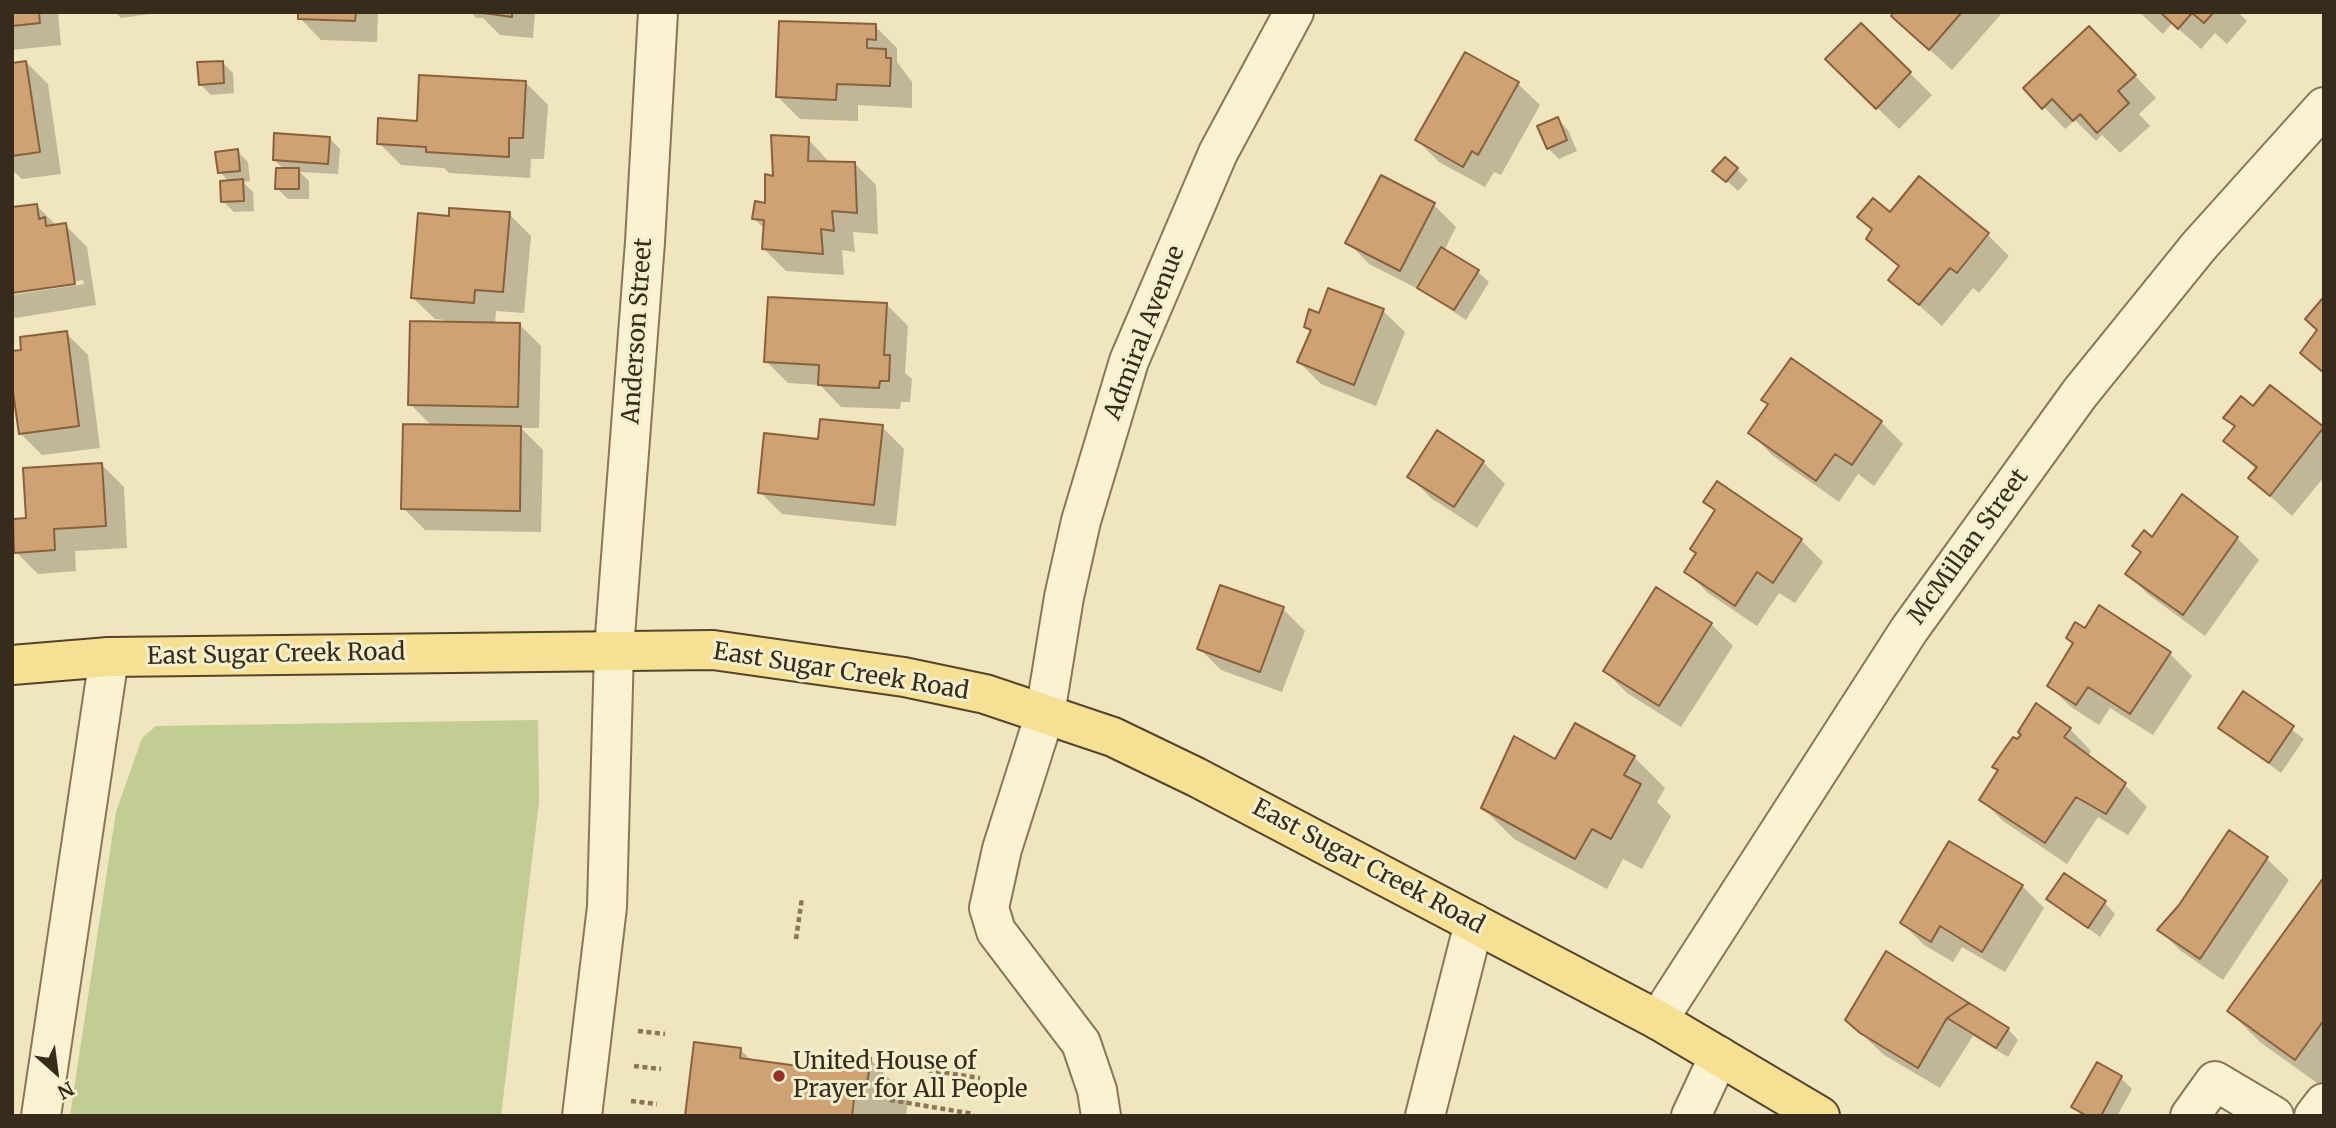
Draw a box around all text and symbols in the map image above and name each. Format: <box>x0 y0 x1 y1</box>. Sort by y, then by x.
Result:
street label: Anderson Street <box>617 237 659 425</box>
street label: Admiral Avenue <box>1099 242 1191 424</box>
street label: McMillan Street <box>1903 464 2035 630</box>
street label: East Sugar Creek Road <box>147 638 405 672</box>
street label: East Sugar Creek Road <box>711 638 971 706</box>
street label: East Sugar Creek Road <box>1247 794 1489 940</box>
north arrow <box>21 1037 91 1107</box>
place label: United House of Prayer for All People <box>793 1048 1028 1104</box>
marker: United House of Prayer for All People <box>771 1068 787 1084</box>
text: N <box>54 1076 78 1105</box>

